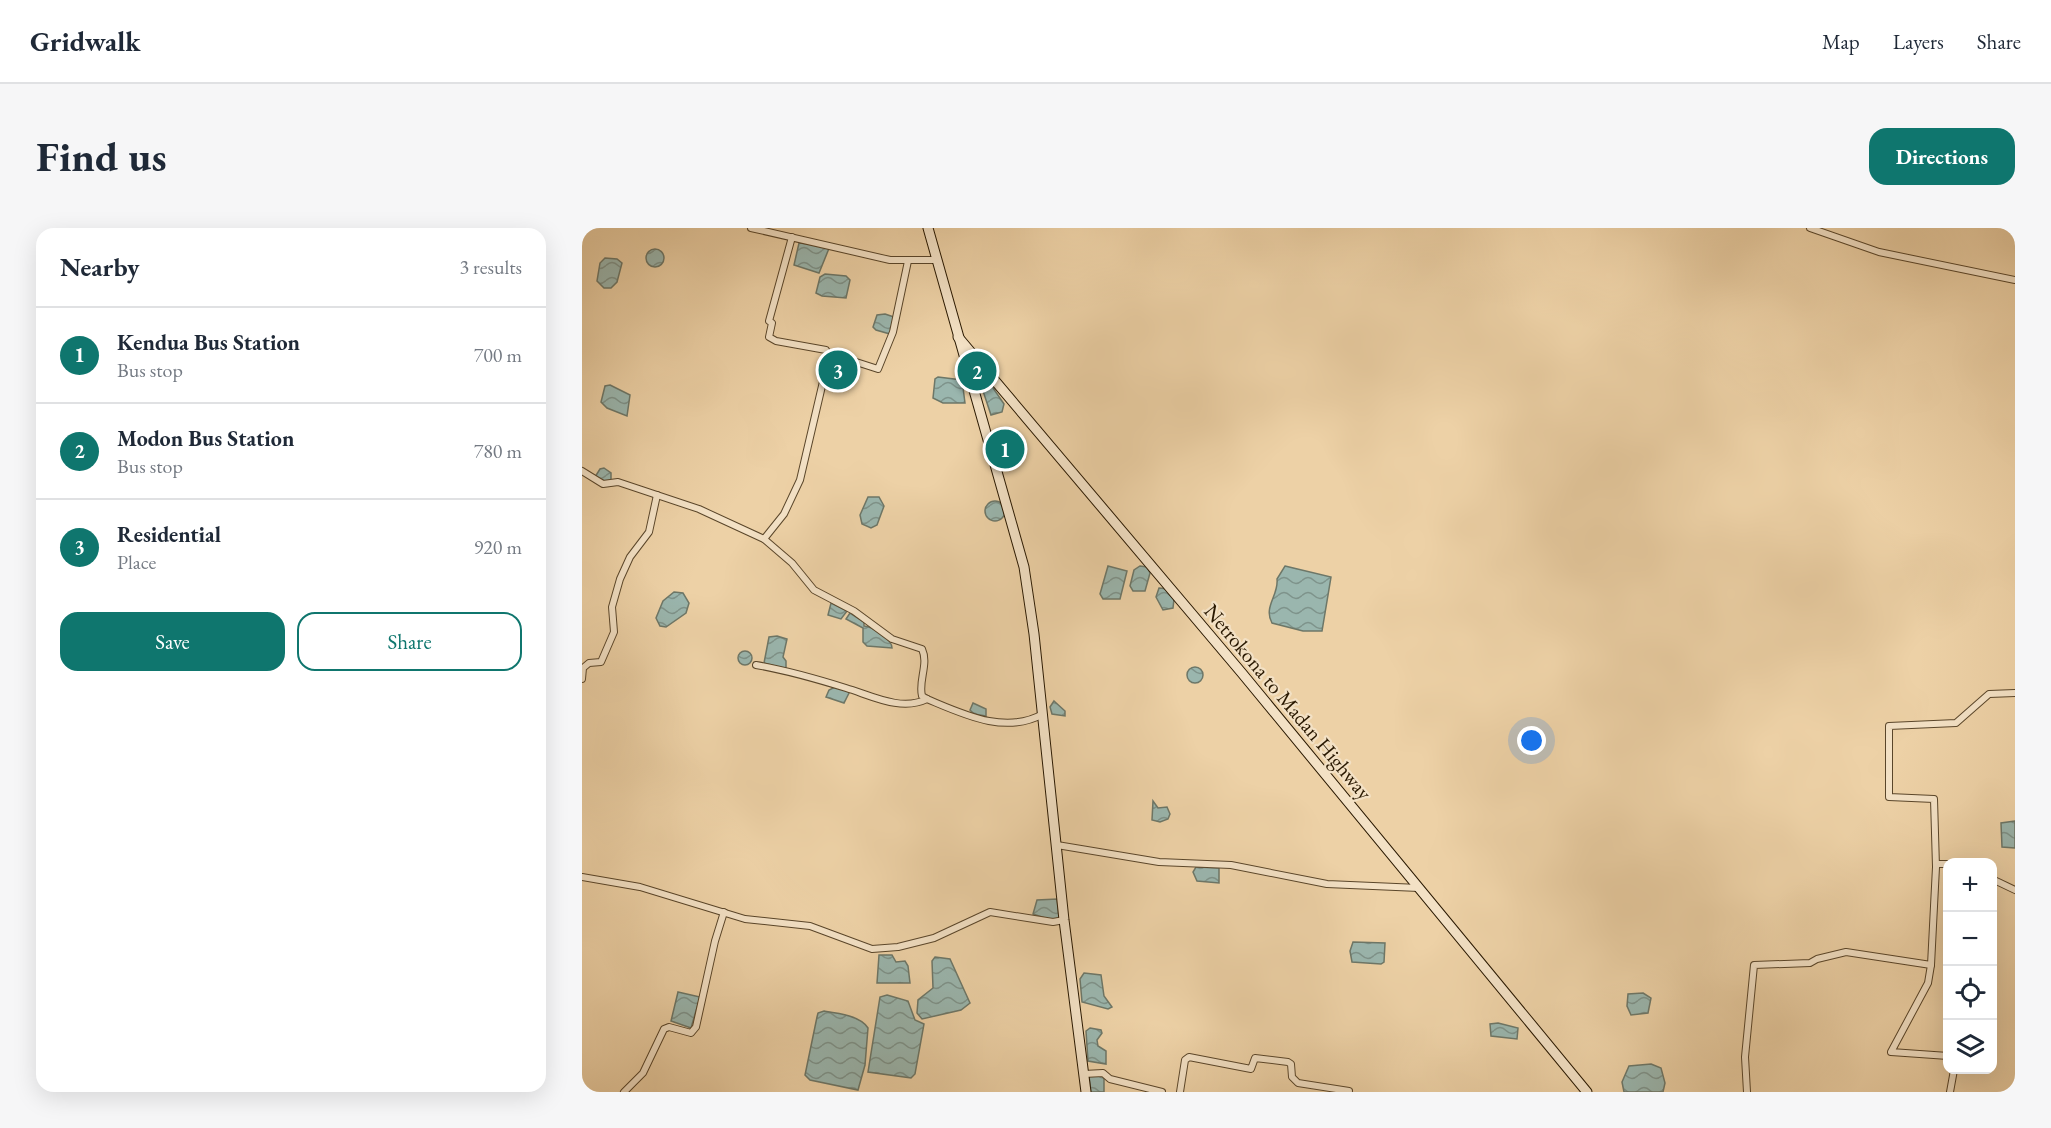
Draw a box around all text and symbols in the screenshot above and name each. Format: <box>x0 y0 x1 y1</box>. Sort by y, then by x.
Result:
text: Gridwalk <box>30 23 141 59</box>
text: Map <box>1822 28 1860 55</box>
text: Layers <box>1893 28 1944 55</box>
text: Share <box>1977 28 2021 55</box>
button: Directions <box>1869 128 2015 185</box>
text: Find us <box>36 129 167 184</box>
text: Nearby <box>60 250 140 284</box>
text: 3 results <box>459 254 522 280</box>
text: Kendua Bus Station <box>117 328 300 357</box>
text: 1 <box>74 342 85 368</box>
text: 700 m <box>474 342 522 368</box>
pin: 3 <box>818 348 858 392</box>
pin: 2 <box>958 348 996 394</box>
text: Bus stop <box>117 357 183 383</box>
text: Modon Bus Station <box>117 424 294 453</box>
pin: 1 <box>986 426 1024 472</box>
text: 2 <box>74 438 85 464</box>
text: 780 m <box>474 438 522 464</box>
text: Bus stop <box>117 453 183 479</box>
text: Residential <box>117 520 221 549</box>
text: 3 <box>74 534 85 560</box>
text: 920 m <box>474 534 522 560</box>
text: Place <box>117 549 156 575</box>
street label: Netrokona to Madan Highway <box>1198 598 1379 806</box>
button: Save <box>60 612 285 671</box>
button: Share <box>297 612 522 671</box>
your location <box>1517 726 1546 755</box>
map controls <box>1943 858 1997 1074</box>
button: + <box>1943 858 1997 912</box>
button: − <box>1943 912 1997 966</box>
button: locate <box>1943 966 1997 1020</box>
button: layers <box>1943 1020 1997 1074</box>

